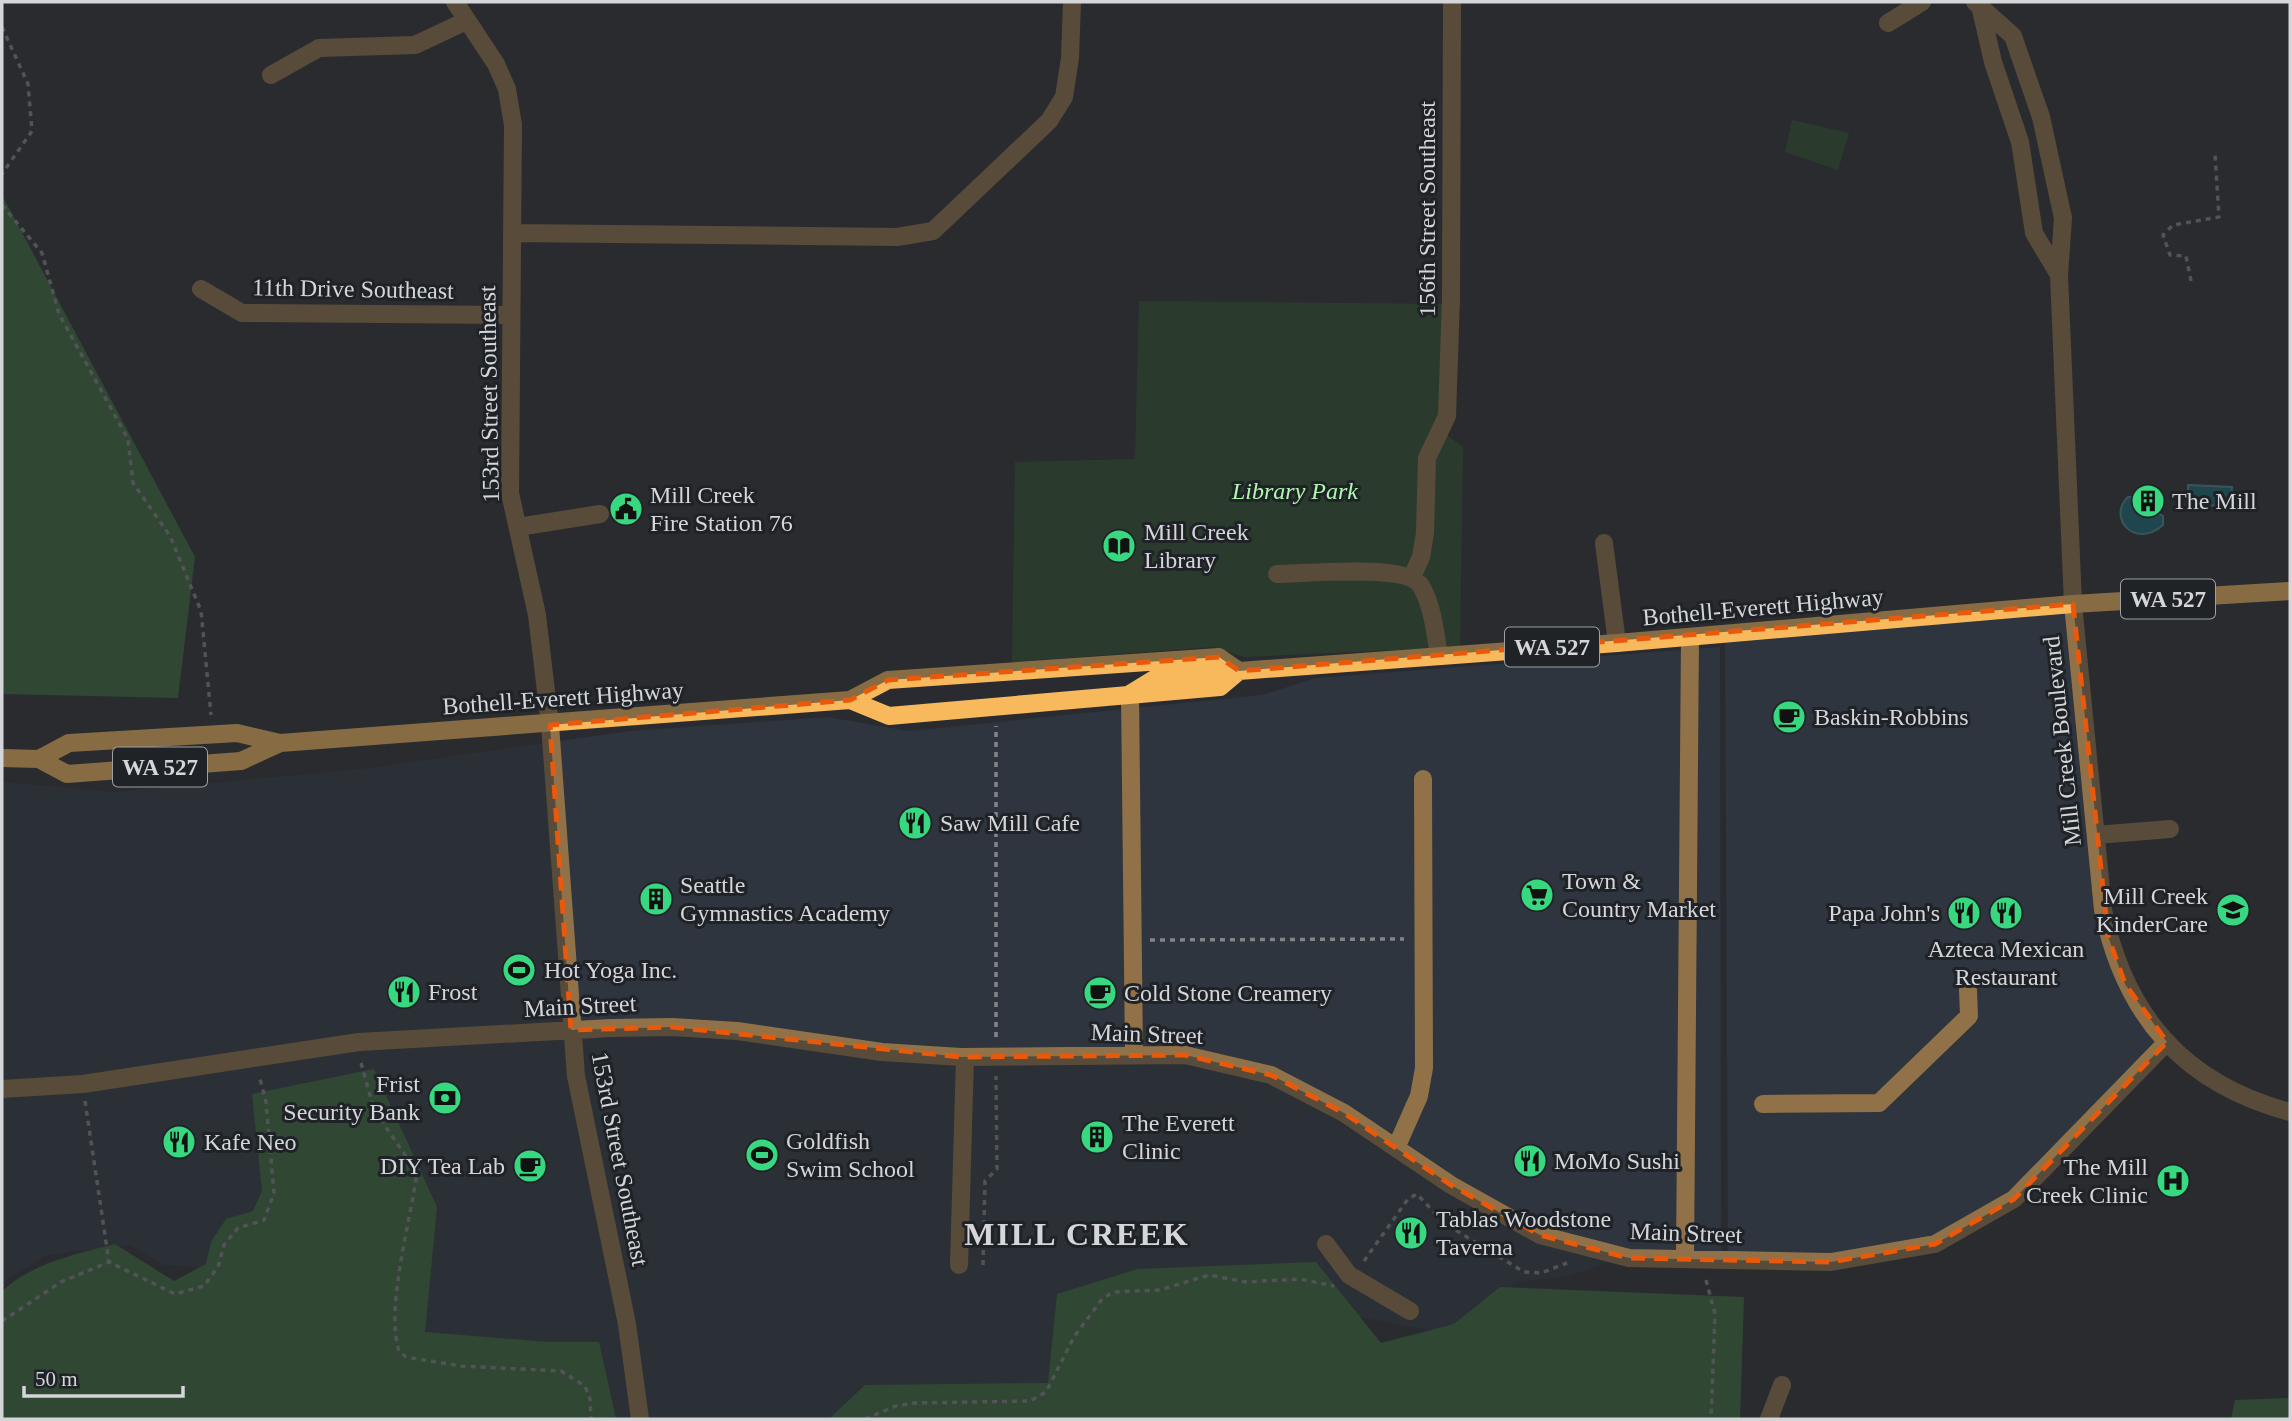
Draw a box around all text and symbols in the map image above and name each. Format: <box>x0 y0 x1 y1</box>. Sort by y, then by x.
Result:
street label: 156th Street Southeast <box>1414 101 1440 317</box>
street label: 11th Drive Southeast <box>252 274 454 304</box>
street label: 153rd Street Southeast <box>474 285 504 503</box>
park label: Library Park <box>1231 478 1358 504</box>
place label: Mill Creek Fire Station 76 <box>650 482 793 536</box>
building icon: The Mill <box>2129 482 2167 520</box>
place label: The Mill <box>2172 488 2257 514</box>
public building icon: Mill Creek Fire Station 76 <box>607 490 645 528</box>
place label: Mill Creek Library <box>1144 519 1249 573</box>
library icon: Mill Creek Library <box>1100 527 1138 565</box>
road number: WA 527 <box>2121 580 2215 618</box>
street label: Bothell-Everett Highway <box>1641 584 1885 630</box>
road number: WA 527 <box>1505 628 1599 666</box>
street label: Mill Creek Boulevard <box>2038 635 2086 847</box>
street label: Bothell-Everett Highway <box>441 677 685 719</box>
cafe icon: Baskin-Robbins <box>1770 698 1808 736</box>
place label: Baskin-Robbins <box>1814 704 1969 730</box>
road number: WA 527 <box>113 748 207 786</box>
restaurant icon: Saw Mill Cafe <box>896 804 934 842</box>
place label: Saw Mill Cafe <box>940 810 1080 836</box>
place label: Town & Country Market <box>1562 868 1716 922</box>
place label: Seattle Gymnastics Academy <box>680 872 890 926</box>
supermarket icon: Town & Country Market <box>1518 876 1556 914</box>
building icon: Seattle Gymnastics Academy <box>637 880 675 918</box>
place label: Mill Creek KinderCare <box>2096 883 2208 937</box>
school or university icon: Mill Creek KinderCare <box>2214 891 2252 929</box>
restaurant icon: Papa John's <box>1945 894 1983 932</box>
restaurant icon: Azteca Mexican Restaurant <box>1987 894 2025 932</box>
place label: Papa John's <box>1828 900 1940 926</box>
place label: Azteca Mexican Restaurant <box>1928 936 2084 990</box>
sports icon: Hot Yoga Inc. <box>500 951 538 989</box>
place label: Hot Yoga Inc. <box>544 957 677 983</box>
restaurant icon: Frost <box>385 973 423 1011</box>
cafe icon: Cold Stone Creamery <box>1081 974 1119 1012</box>
place label: Frost <box>428 979 478 1005</box>
place label: Cold Stone Creamery <box>1124 980 1332 1006</box>
street label: Main Street <box>523 990 637 1022</box>
street label: Main Street <box>1090 1019 1204 1049</box>
street label: 153rd Street Southeast <box>587 1050 654 1268</box>
place label: Frist Security Bank <box>283 1071 420 1125</box>
bank icon: Frist Security Bank <box>426 1079 464 1117</box>
place label: The Everett Clinic <box>1122 1110 1235 1164</box>
building icon: The Everett Clinic <box>1078 1118 1116 1156</box>
restaurant icon: Kafe Neo <box>160 1123 198 1161</box>
place label: Goldfish Swim School <box>786 1128 915 1182</box>
place label: Kafe Neo <box>204 1129 297 1155</box>
sports icon: Goldfish Swim School <box>743 1136 781 1174</box>
restaurant icon: MoMo Sushi <box>1511 1142 1549 1180</box>
cafe icon: DIY Tea Lab <box>511 1147 549 1185</box>
place label: MoMo Sushi <box>1554 1148 1680 1174</box>
place label: DIY Tea Lab <box>380 1153 505 1179</box>
place label: The Mill Creek Clinic <box>2026 1154 2148 1208</box>
hospital icon: The Mill Creek Clinic <box>2154 1162 2192 1200</box>
place label: Tablas Woodstone Taverna <box>1436 1206 1611 1260</box>
restaurant icon: Tablas Woodstone Taverna <box>1392 1214 1430 1252</box>
district label: MILL CREEK <box>964 1216 1190 1252</box>
street label: Main Street <box>1629 1218 1743 1248</box>
scale bar <box>24 1354 184 1398</box>
text: 50 m <box>35 1367 78 1391</box>

